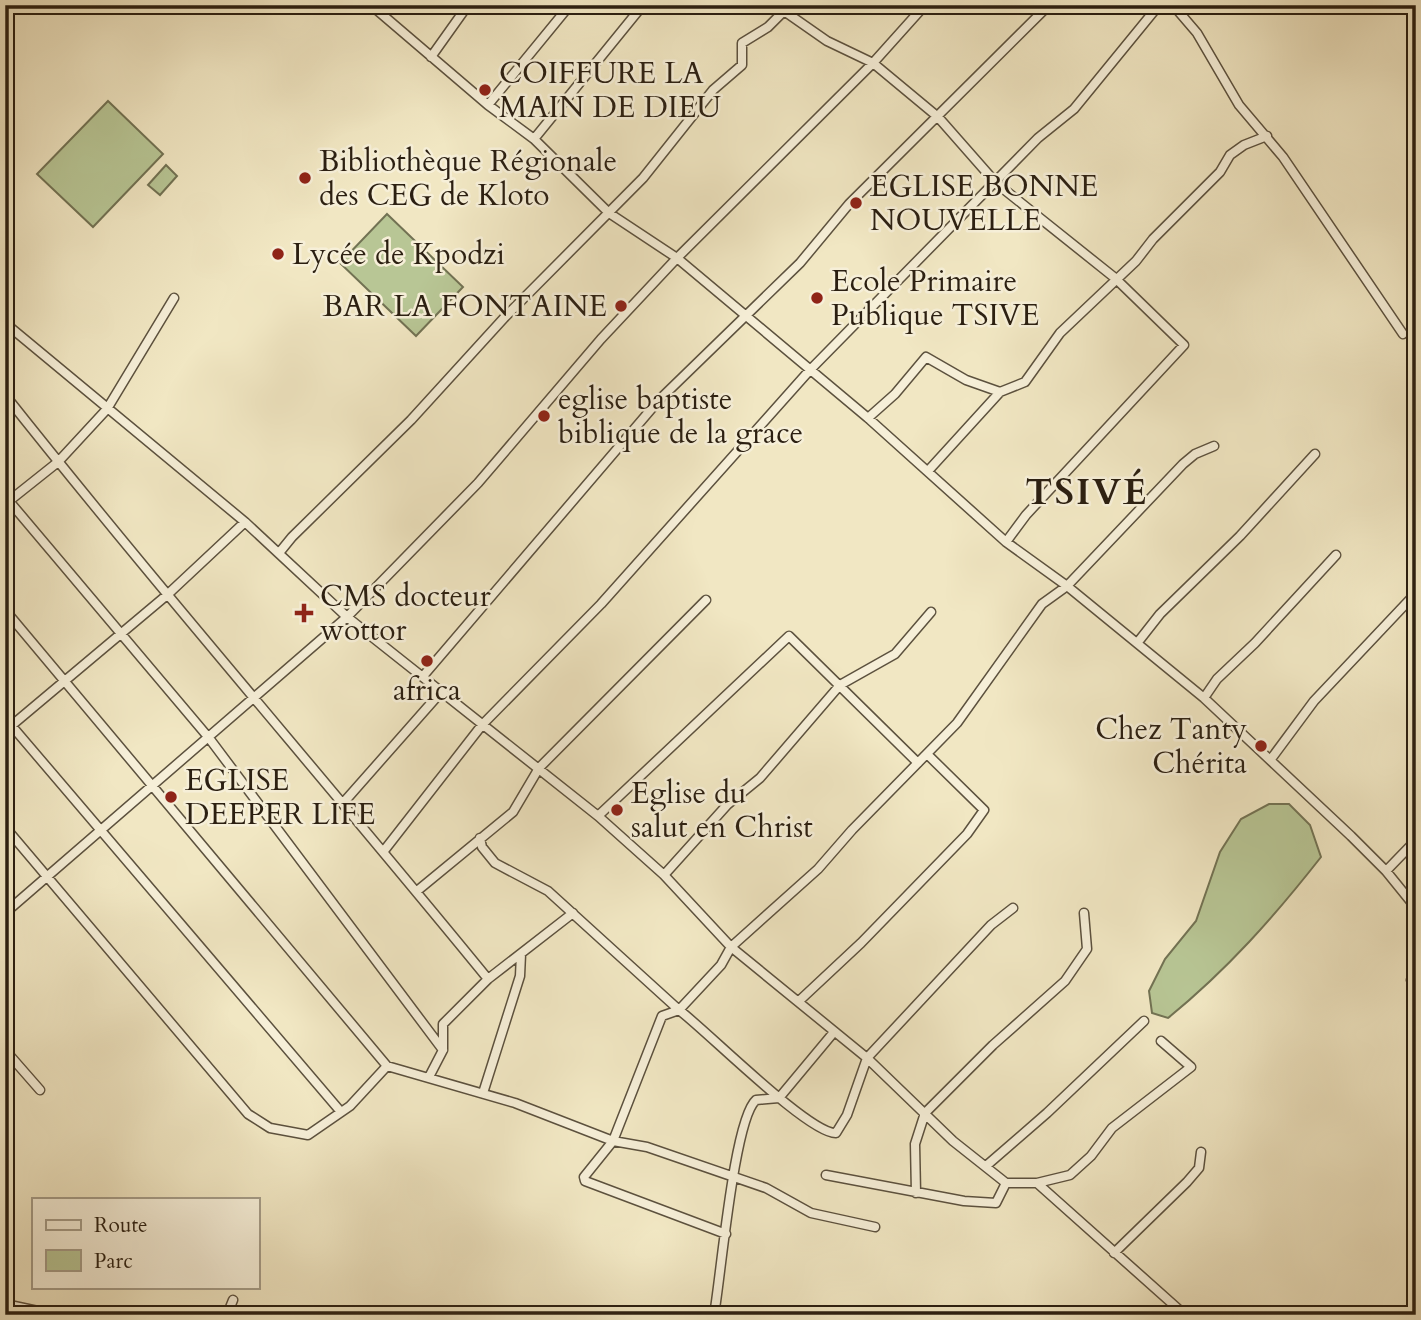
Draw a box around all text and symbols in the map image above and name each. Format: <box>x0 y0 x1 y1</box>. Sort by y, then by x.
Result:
place label: COIFFURE LA MAIN DE DIEU <box>499 53 722 128</box>
marker: COIFFURE LA MAIN DE DIEU <box>477 82 493 98</box>
place label: Bibliothèque Régionale des CEG de Kloto <box>319 141 617 216</box>
place label: EGLISE BONNE NOUVELLE <box>870 166 1098 241</box>
marker: Bibliothèque Régionale des CEG de Kloto <box>297 170 313 186</box>
marker: EGLISE BONNE NOUVELLE <box>848 195 864 211</box>
place label: Lycée de Kpodzi <box>292 234 505 275</box>
marker: Lycée de Kpodzi <box>270 246 286 262</box>
place label: Ecole Primaire Publique TSIVE <box>831 261 1039 336</box>
place label: BAR LA FONTAINE <box>323 286 607 327</box>
marker: Ecole Primaire Publique TSIVE <box>809 290 825 306</box>
marker: BAR LA FONTAINE <box>613 298 629 314</box>
place label: eglise baptiste biblique de la grace <box>558 379 803 454</box>
marker: eglise baptiste biblique de la grace <box>536 408 552 424</box>
district label: TSIVÉ <box>1025 467 1149 517</box>
place label: CMS docteur wottor <box>320 576 491 651</box>
marker: CMS docteur wottor <box>294 603 314 623</box>
marker: africa <box>419 653 435 669</box>
place label: africa <box>393 670 461 711</box>
place label: Chez Tanty Chérita <box>1095 709 1247 784</box>
marker: Chez Tanty Chérita <box>1253 738 1269 754</box>
place label: EGLISE DEEPER LIFE <box>185 760 376 835</box>
place label: Eglise du salut en Christ <box>631 773 813 848</box>
marker: EGLISE DEEPER LIFE <box>163 789 179 805</box>
marker: Eglise du salut en Christ <box>609 802 625 818</box>
legend <box>32 1198 259 1288</box>
text: Route <box>94 1211 148 1240</box>
text: Parc <box>94 1247 133 1276</box>

